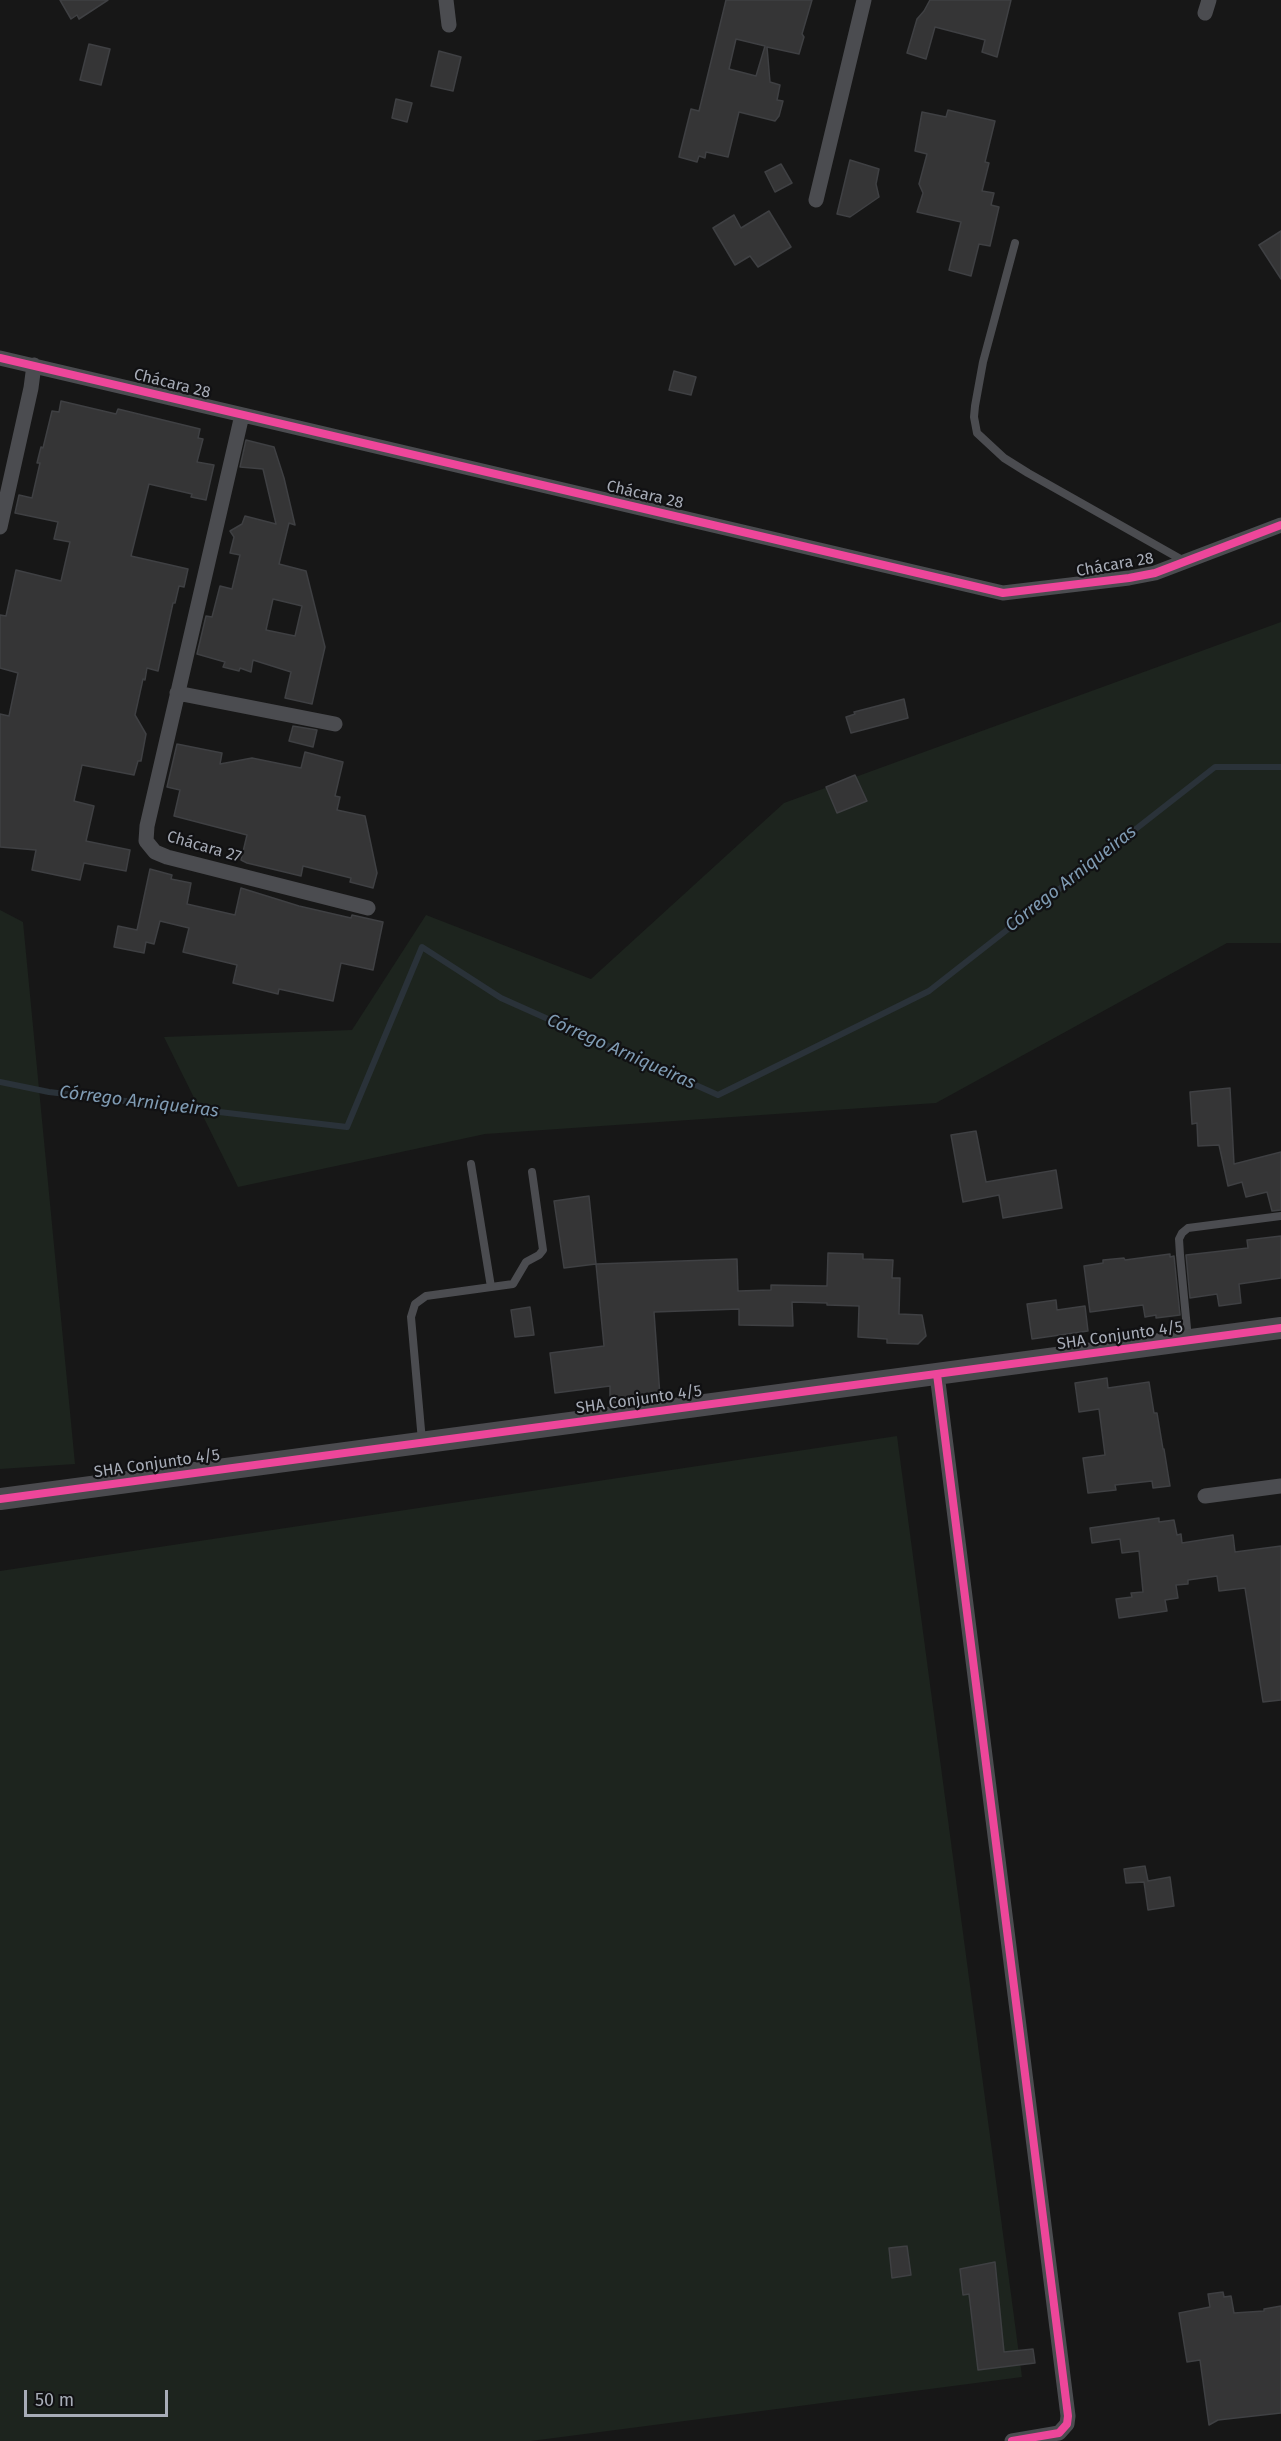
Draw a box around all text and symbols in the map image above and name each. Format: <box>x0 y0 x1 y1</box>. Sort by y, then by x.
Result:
street label: Chácara 28 <box>132 365 212 403</box>
street label: Chácara 28 <box>605 477 685 513</box>
street label: Chácara 28 <box>1075 549 1155 581</box>
water label: Córrego Arniqueiras <box>1001 821 1141 937</box>
street label: Chácara 27 <box>165 827 243 867</box>
water label: Córrego Arniqueiras <box>543 1010 699 1094</box>
water label: Córrego Arniqueiras <box>58 1082 220 1122</box>
street label: SHA Conjunto 4/5 <box>1056 1318 1184 1354</box>
street label: SHA Conjunto 4/5 <box>575 1382 703 1418</box>
street label: SHA Conjunto 4/5 <box>93 1446 221 1482</box>
scale bar <box>27 2378 171 2416</box>
text: 50 m <box>35 2389 74 2411</box>

